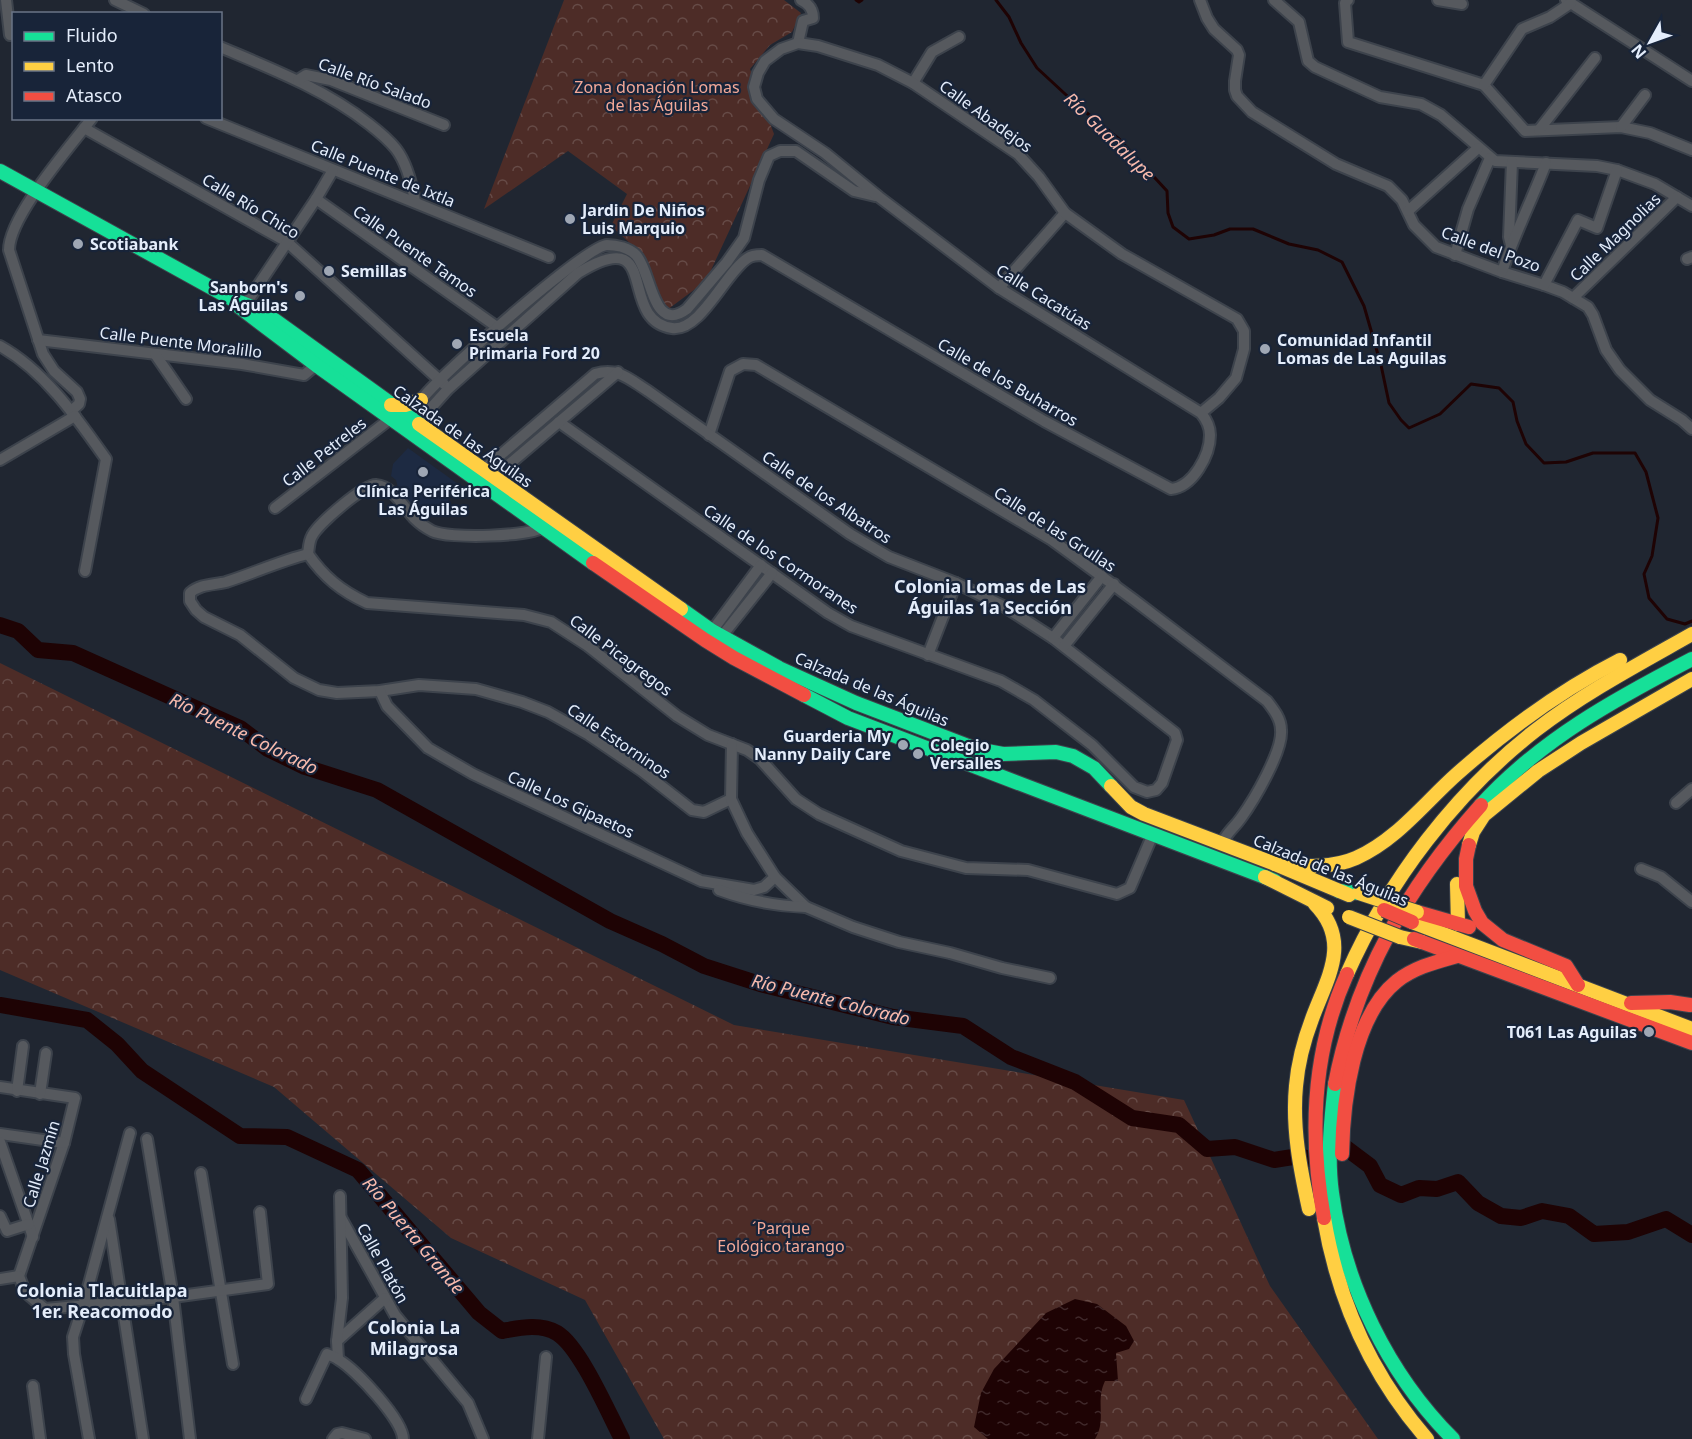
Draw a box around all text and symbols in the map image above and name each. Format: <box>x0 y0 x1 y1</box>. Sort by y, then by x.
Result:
legend <box>12 12 222 120</box>
north arrow <box>1620 12 1680 72</box>
text: Fluido <box>66 23 118 47</box>
text: N <box>1626 40 1651 64</box>
street label: Calle Río Salado <box>315 52 435 114</box>
text: Lento <box>66 53 114 77</box>
street label: Calle Abadejos <box>935 75 1037 157</box>
park label: Zona donación Lomas de las Águilas <box>574 76 740 116</box>
text: Atasco <box>66 83 122 107</box>
water label: Río Guadalupe <box>1059 86 1161 186</box>
street label: Calle Puente de Ixtla <box>308 134 458 212</box>
street label: Calle Río Chico <box>198 168 304 244</box>
street label: Calle Magnolias <box>1565 188 1665 286</box>
place label: Jardin De Niños Luis Marquio <box>580 199 705 239</box>
street label: Calle Puente Tamos <box>349 200 481 302</box>
marker: Jardin De Niños Luis Marquio <box>563 212 577 226</box>
street label: Calle del Pozo <box>1438 221 1544 277</box>
place label: Scotiabank <box>90 233 178 255</box>
marker: Scotiabank <box>71 237 85 251</box>
street label: Calle Cacatúas <box>992 259 1096 335</box>
place label: Semillas <box>341 260 407 282</box>
marker: Semillas <box>322 264 336 278</box>
place label: Sanborn's Las Águilas <box>199 276 288 316</box>
marker: Sanborn's Las Águilas <box>293 289 307 303</box>
street label: Calle Puente Moralillo <box>98 321 264 363</box>
place label: Escuela Primaria Ford 20 <box>469 324 600 364</box>
place label: Comunidad Infantil Lomas de Las Aguilas <box>1277 329 1447 369</box>
street label: Calle de los Buharros <box>934 333 1082 431</box>
marker: Escuela Primaria Ford 20 <box>450 337 464 351</box>
marker: Comunidad Infantil Lomas de Las Aguilas <box>1258 342 1272 356</box>
street label: Calzada de las Águilas <box>389 380 537 492</box>
street label: Calle Petreles <box>277 412 371 492</box>
street label: Calle de los Albatros <box>758 445 896 549</box>
marker: Clínica Periférica Las Águilas <box>416 465 430 479</box>
place label: Clínica Periférica Las Águilas <box>356 480 490 520</box>
street label: Calle de las Grullas <box>990 481 1120 577</box>
street label: Calle de los Cormoranes <box>699 499 863 619</box>
district label: Colonia Lomas de Las Águilas 1a Sección <box>894 574 1086 619</box>
street label: Calle Picagregos <box>565 609 677 701</box>
street label: Calzada de las Águilas <box>792 647 952 731</box>
water label: Río Puente Colorado <box>166 687 322 779</box>
street label: Calle Estorninos <box>563 698 675 784</box>
place label: Guarderia My Nanny Daily Care <box>754 725 892 765</box>
place label: Colegio Versalles <box>930 734 1002 774</box>
marker: Guarderia My Nanny Daily Care <box>896 738 910 752</box>
marker: Colegio Versalles <box>911 747 925 761</box>
street label: Calle Los Gipaetos <box>504 765 638 843</box>
street label: Calzada de las Águilas <box>1250 829 1412 911</box>
water label: Río Puente Colorado <box>749 968 913 1030</box>
place label: T061 Las Aguilas <box>1507 1021 1637 1043</box>
marker: T061 Las Aguilas <box>1642 1025 1656 1039</box>
street label: Calle Jazmín <box>17 1118 65 1210</box>
water label: Río Puerta Grande <box>358 1171 470 1299</box>
park label: ´Parque Eológico tarango <box>717 1217 845 1257</box>
street label: Calle Platón <box>352 1219 414 1307</box>
district label: Colonia Tlacuitlapa 1er. Reacomodo <box>17 1278 187 1323</box>
district label: Colonia La Milagrosa <box>368 1315 460 1360</box>

